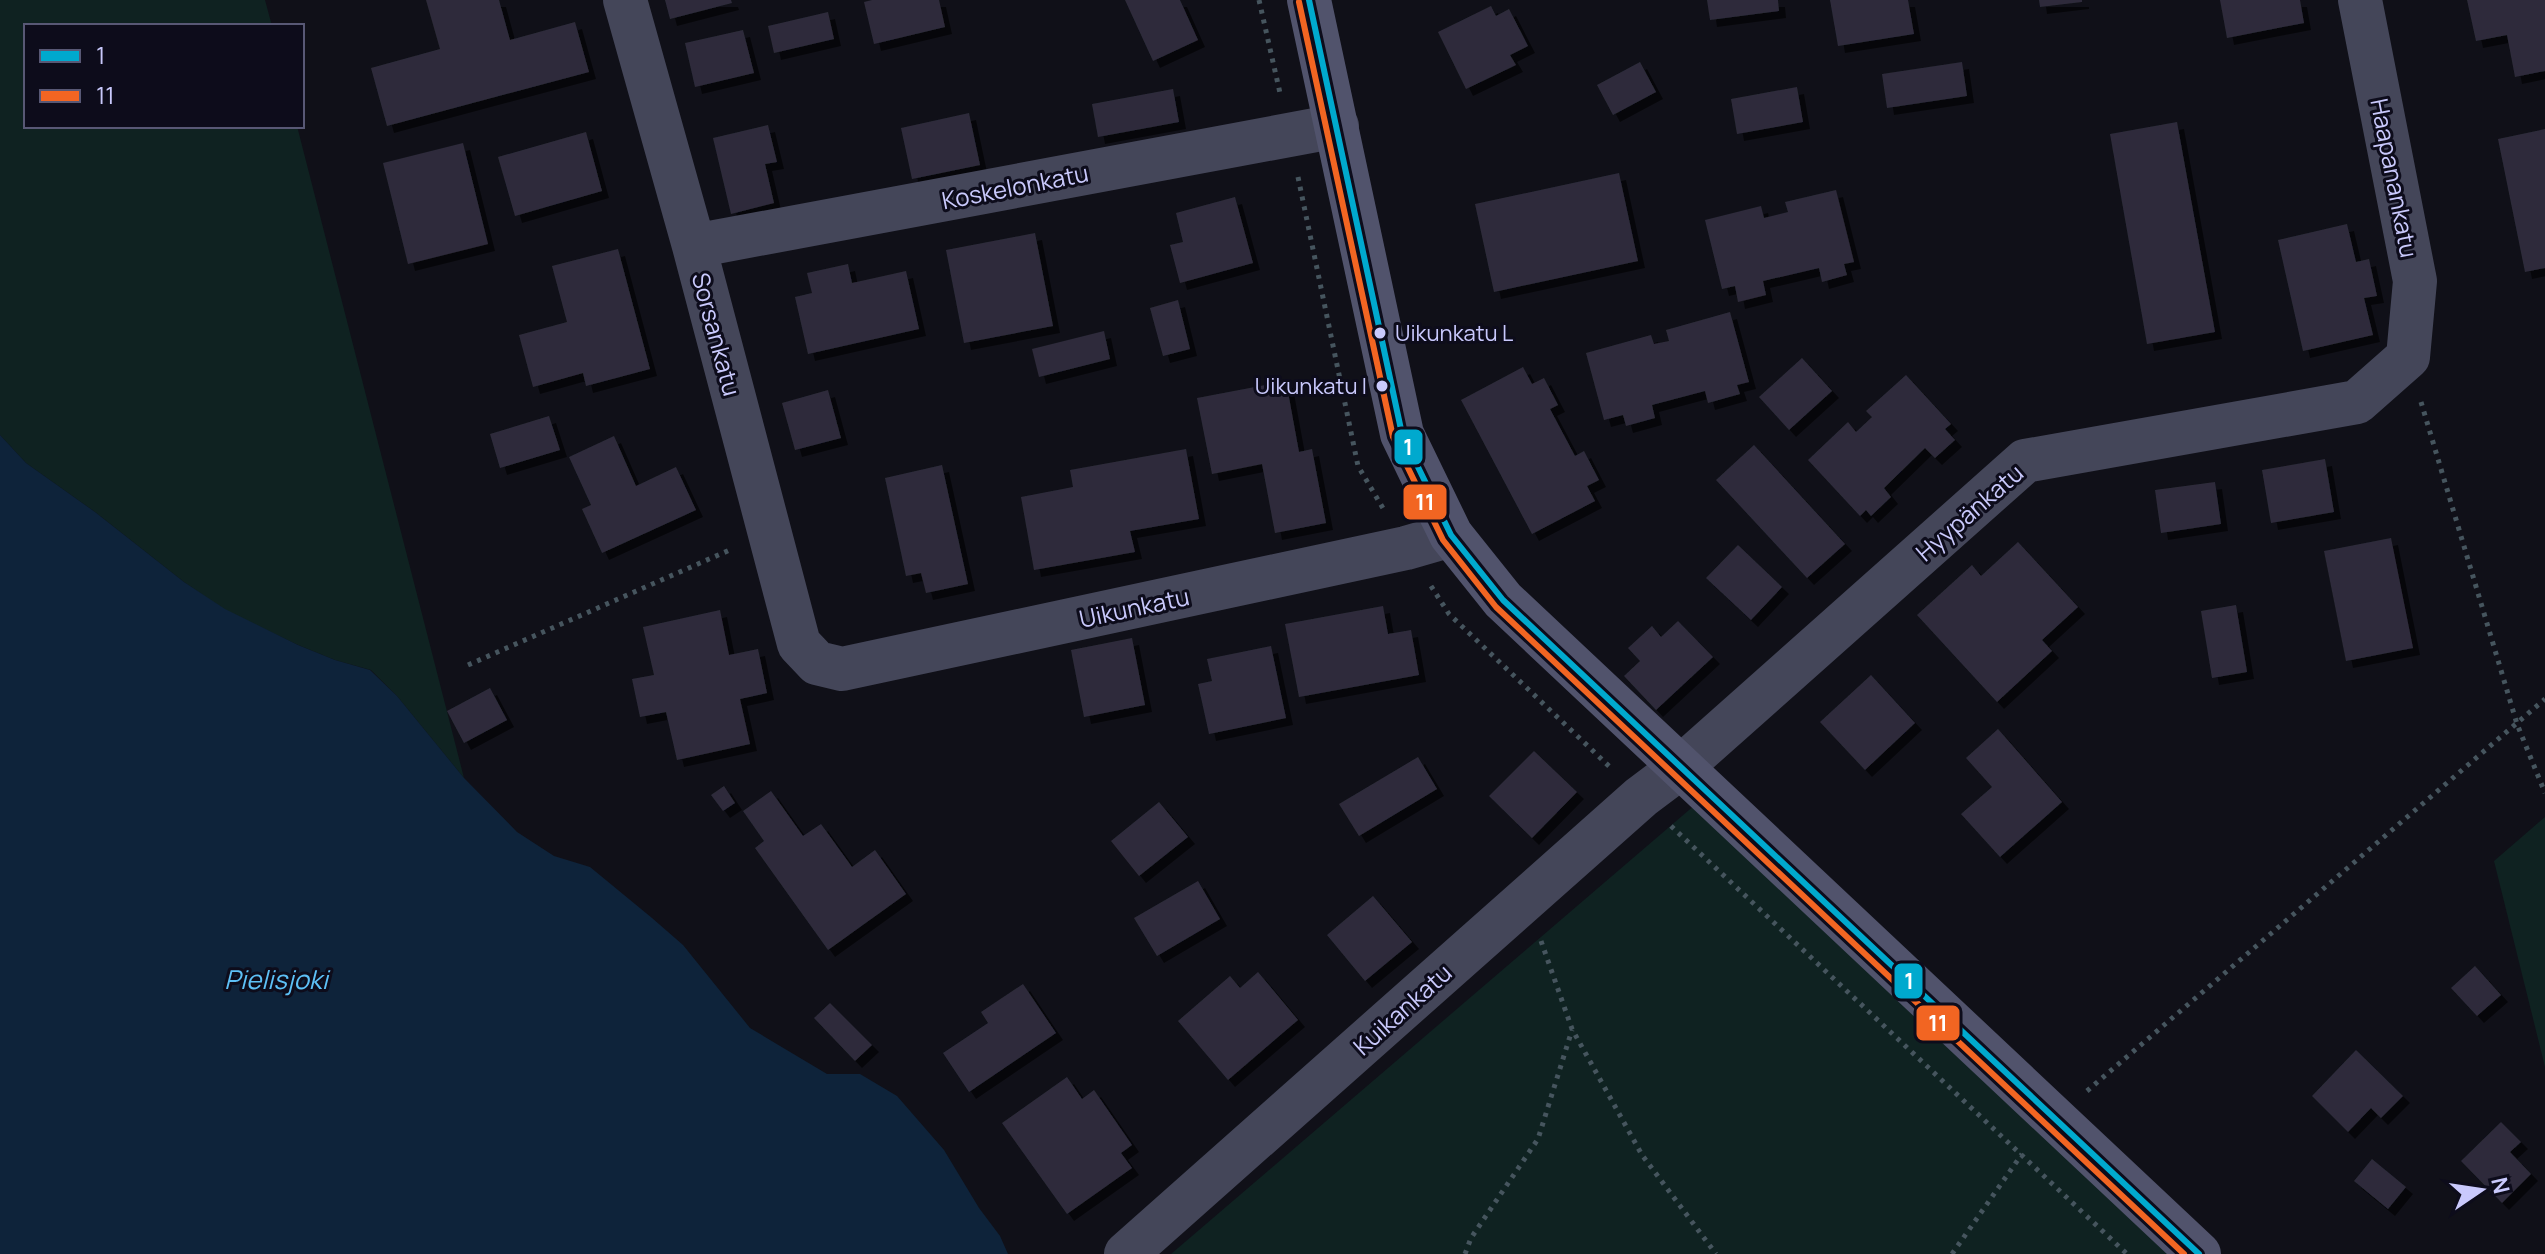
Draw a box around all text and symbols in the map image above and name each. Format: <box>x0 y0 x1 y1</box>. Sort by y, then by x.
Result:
legend <box>24 24 304 128</box>
text: 1 <box>96 38 105 71</box>
text: 11 <box>96 78 115 111</box>
street label: Haapanankatu <box>2363 96 2427 260</box>
street label: Koskelonkatu <box>939 156 1091 216</box>
street label: Sorsankatu <box>685 269 749 399</box>
place label: Uikunkatu L <box>1395 318 1513 348</box>
marker: Uikunkatu L <box>1372 325 1388 341</box>
place label: Uikunkatu I <box>1255 371 1367 401</box>
marker: Uikunkatu I <box>1374 378 1390 394</box>
line badge: 1 <box>1393 428 1424 466</box>
text: 1 <box>1403 432 1413 462</box>
street label: Hyypänkatu <box>1908 456 2030 568</box>
line badge: 11 <box>1402 483 1448 521</box>
text: 11 <box>1415 487 1435 517</box>
street label: Uikunkatu <box>1076 579 1192 635</box>
street label: Kuikankatu <box>1346 956 1458 1062</box>
water label: Pielisjoki <box>224 961 331 997</box>
line badge: 1 <box>1893 962 1924 1000</box>
text: 1 <box>1904 966 1914 996</box>
line badge: 11 <box>1915 1004 1961 1042</box>
text: 11 <box>1928 1008 1948 1038</box>
north arrow <box>2441 1150 2521 1230</box>
text: N <box>2484 1174 2517 1197</box>

